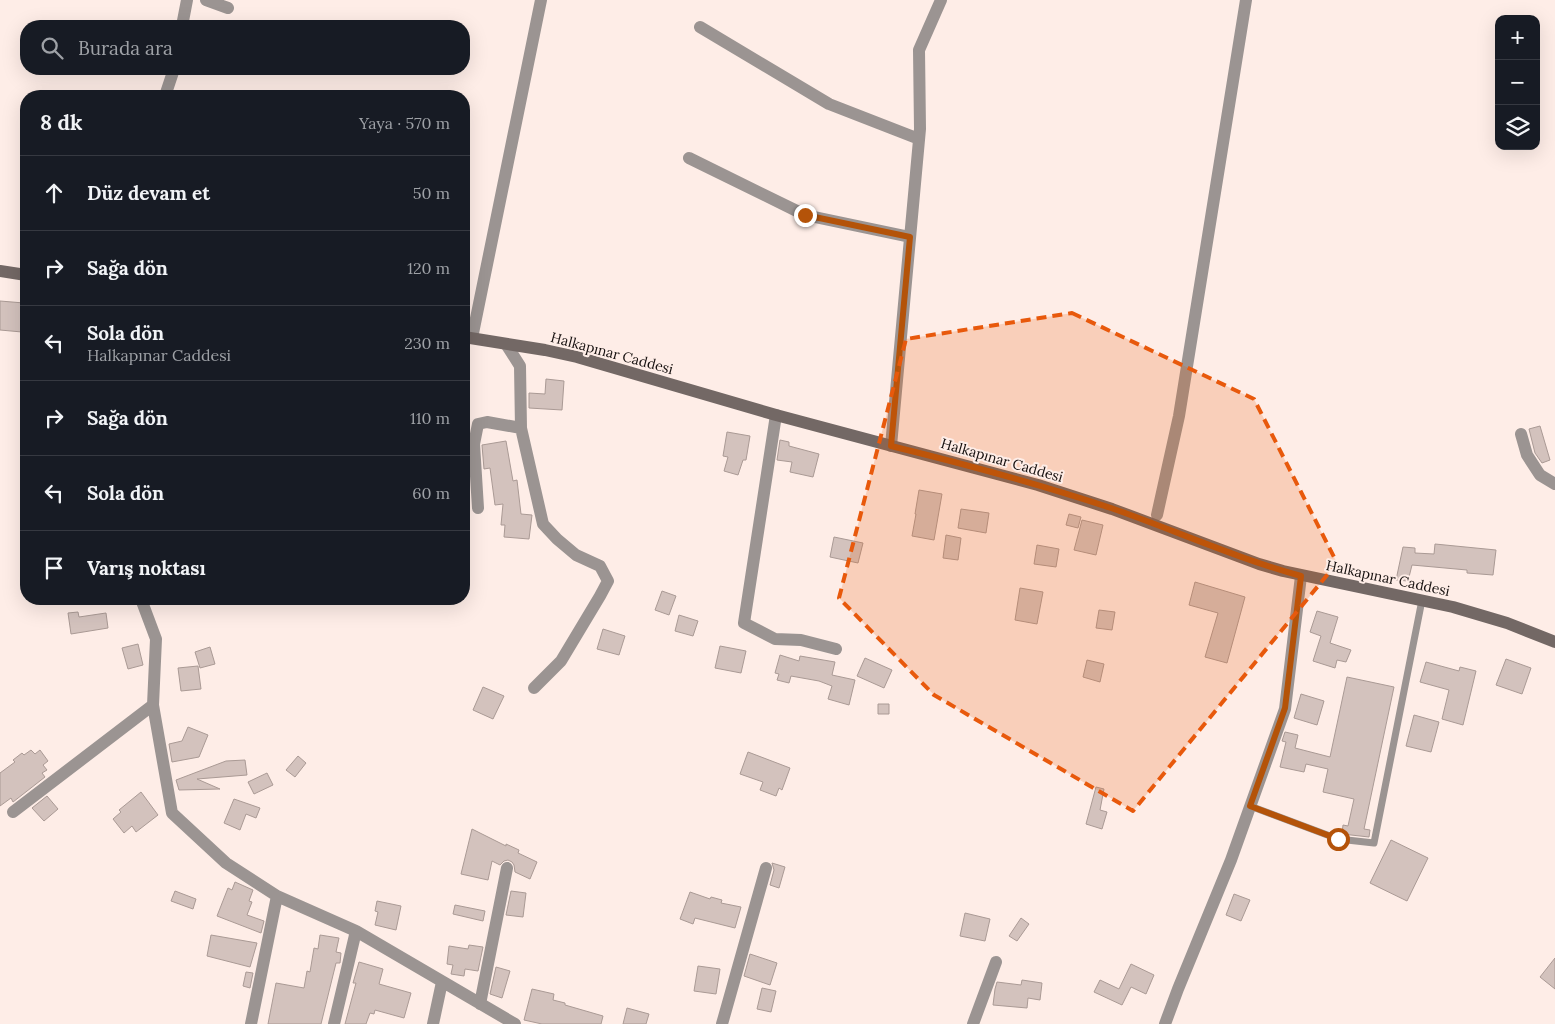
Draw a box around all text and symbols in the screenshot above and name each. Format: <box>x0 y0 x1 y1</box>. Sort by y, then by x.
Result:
map controls <box>1495 15 1540 150</box>
button: + <box>1495 15 1540 60</box>
search box <box>20 20 470 75</box>
icon: search <box>38 34 66 62</box>
text: Burada ara <box>78 36 173 60</box>
button: − <box>1495 60 1540 105</box>
button: layers <box>1495 105 1540 150</box>
text: 8 dk <box>40 109 83 136</box>
text: Yaya · 570 m <box>359 113 450 133</box>
icon: ahead <box>40 179 68 207</box>
text: Düz devam et <box>87 181 210 205</box>
text: 50 m <box>413 183 450 203</box>
route end <box>794 204 817 227</box>
icon: right <box>40 254 68 282</box>
text: Sağa dön <box>87 256 168 280</box>
text: 120 m <box>407 258 450 278</box>
text: Sola dön <box>87 321 164 345</box>
street label: Halkapınar Caddesi <box>549 328 675 378</box>
icon: left <box>40 329 68 357</box>
text: 230 m <box>404 333 450 353</box>
text: Halkapınar Caddesi <box>87 345 231 365</box>
icon: right <box>40 404 68 432</box>
text: Sağa dön <box>87 406 168 430</box>
text: 110 m <box>410 408 450 428</box>
street label: Halkapınar Caddesi <box>939 434 1065 486</box>
icon: left <box>40 479 68 507</box>
text: Sola dön <box>87 481 164 505</box>
text: 60 m <box>412 483 450 503</box>
icon: arrive <box>40 554 68 582</box>
text: Varış noktası <box>87 556 206 580</box>
street label: Halkapınar Caddesi <box>1324 556 1452 600</box>
route start <box>1327 828 1350 851</box>

